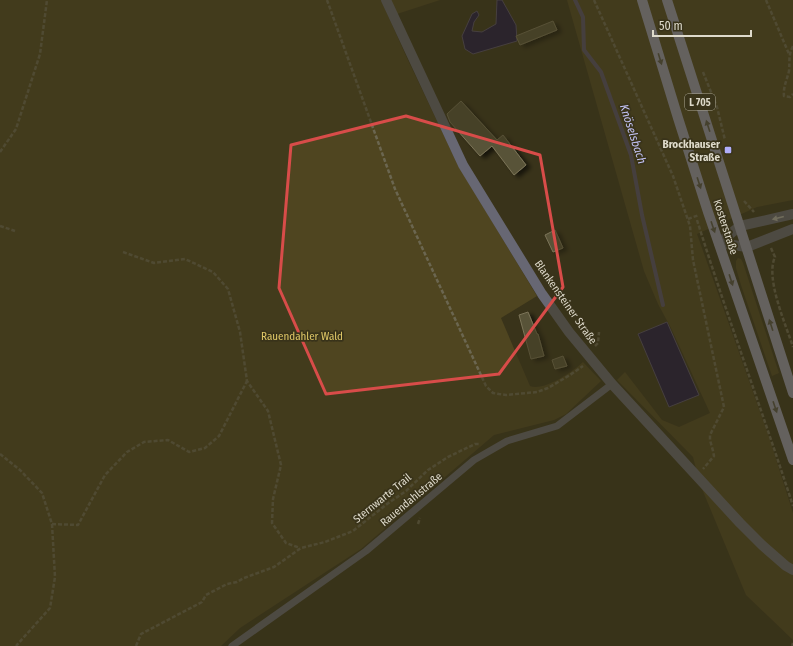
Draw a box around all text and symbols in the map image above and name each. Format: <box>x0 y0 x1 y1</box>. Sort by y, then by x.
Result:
scale bar <box>653 12 751 38</box>
text: 50 m <box>659 19 683 33</box>
one-way arrow <box>657 53 663 65</box>
road number: L 705 <box>685 94 715 110</box>
water label: Knöselsbach <box>617 102 649 166</box>
one-way arrow <box>704 120 710 132</box>
place label: Brockhauser Straße <box>663 138 721 164</box>
marker: Brockhauser Straße <box>723 145 733 155</box>
one-way arrow <box>696 177 702 189</box>
street label: Kosterstraße <box>711 198 741 256</box>
one-way arrow <box>772 215 784 221</box>
one-way arrow <box>711 222 717 234</box>
street label: Blankensteiner Straße <box>532 258 599 347</box>
one-way arrow <box>728 274 734 286</box>
one-way arrow <box>768 318 774 330</box>
park label: Rauendahler Wald <box>261 330 343 343</box>
one-way arrow <box>772 401 778 413</box>
street label: Rauendahlstraße <box>378 470 445 529</box>
street label: Sternwarte Trail <box>351 471 414 526</box>

